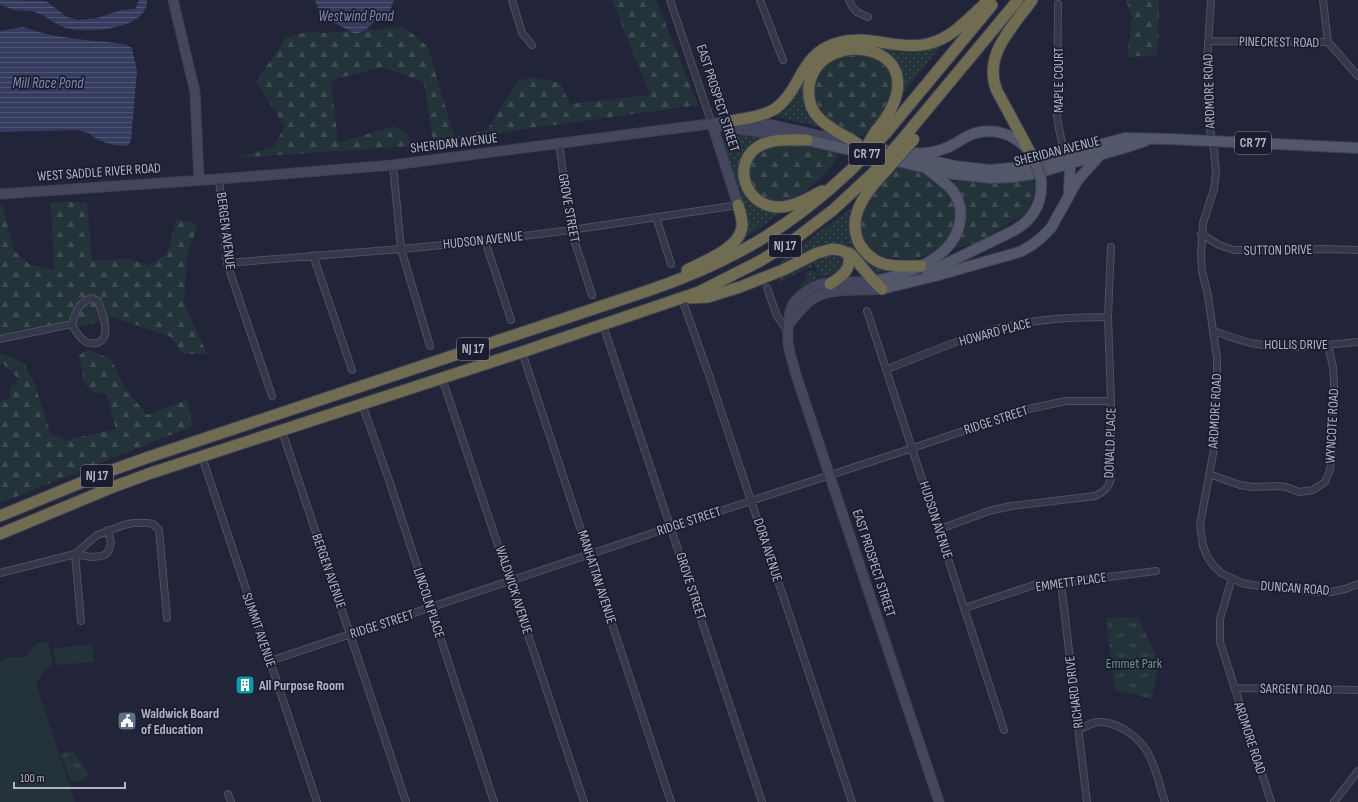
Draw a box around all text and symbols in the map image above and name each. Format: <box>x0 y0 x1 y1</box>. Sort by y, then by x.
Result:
water label: Westwind Pond <box>318 7 395 26</box>
street label: PINECREST ROAD <box>1239 33 1319 51</box>
street label: EAST PROSPECT STREET <box>693 42 743 154</box>
street label: MAPLE COURT <box>1050 47 1067 113</box>
street label: ARDMORE ROAD <box>1199 53 1219 130</box>
water label: Mill Race Pond <box>13 74 84 93</box>
street label: SHERIDAN AVENUE <box>409 129 499 157</box>
street label: SHERIDAN AVENUE <box>1012 132 1102 170</box>
road number: CR 77 <box>1235 132 1271 154</box>
road number: CR 77 <box>849 143 885 165</box>
street label: WEST SADDLE RIVER ROAD <box>37 159 161 185</box>
street label: GROVE STREET <box>555 172 583 244</box>
street label: BERGEN AVENUE <box>213 191 239 271</box>
street label: HUDSON AVENUE <box>442 227 524 253</box>
road number: NJ 17 <box>769 235 801 257</box>
street label: SUTTON DRIVE <box>1244 241 1313 259</box>
street label: HOWARD PLACE <box>957 314 1033 350</box>
street label: HOLLIS DRIVE <box>1264 336 1328 353</box>
road number: NJ 17 <box>457 338 489 360</box>
street label: ARDMORE ROAD <box>1204 373 1225 450</box>
street label: WYNCOTE ROAD <box>1322 388 1342 464</box>
street label: RIDGE STREET <box>962 402 1031 438</box>
street label: DONALD PLACE <box>1100 407 1120 479</box>
road number: NJ 17 <box>81 465 113 487</box>
street label: HUDSON AVENUE <box>915 479 957 561</box>
street label: RIDGE STREET <box>655 503 724 539</box>
street label: EAST PROSPECT STREET <box>849 507 899 619</box>
street label: DORA AVENUE <box>750 516 786 584</box>
street label: MANHATTAN AVENUE <box>574 528 620 626</box>
street label: BERGEN AVENUE <box>308 531 350 611</box>
street label: WALDWICK AVENUE <box>492 544 536 636</box>
street label: GROVE STREET <box>672 550 710 622</box>
street label: LINCOLN PLACE <box>410 566 448 641</box>
street label: EMMETT PLACE <box>1034 569 1108 595</box>
street label: DUNCAN ROAD <box>1260 577 1330 599</box>
street label: SUMMIT AVENUE <box>238 590 280 670</box>
street label: RIDGE STREET <box>348 606 417 642</box>
street label: RICHARD DRIVE <box>1061 654 1087 729</box>
park label: Emmet Park <box>1106 655 1163 672</box>
building icon: All Purpose Room <box>234 674 256 696</box>
place label: All Purpose Room <box>258 677 344 694</box>
street label: SARGENT ROAD <box>1260 680 1332 698</box>
street label: ARDMORE ROAD <box>1230 699 1270 776</box>
place label: Waldwick Board of Education <box>141 705 219 738</box>
public building icon: Waldwick Board of Education <box>116 710 138 732</box>
scale bar <box>14 764 125 790</box>
text: 100 m <box>20 771 45 786</box>

